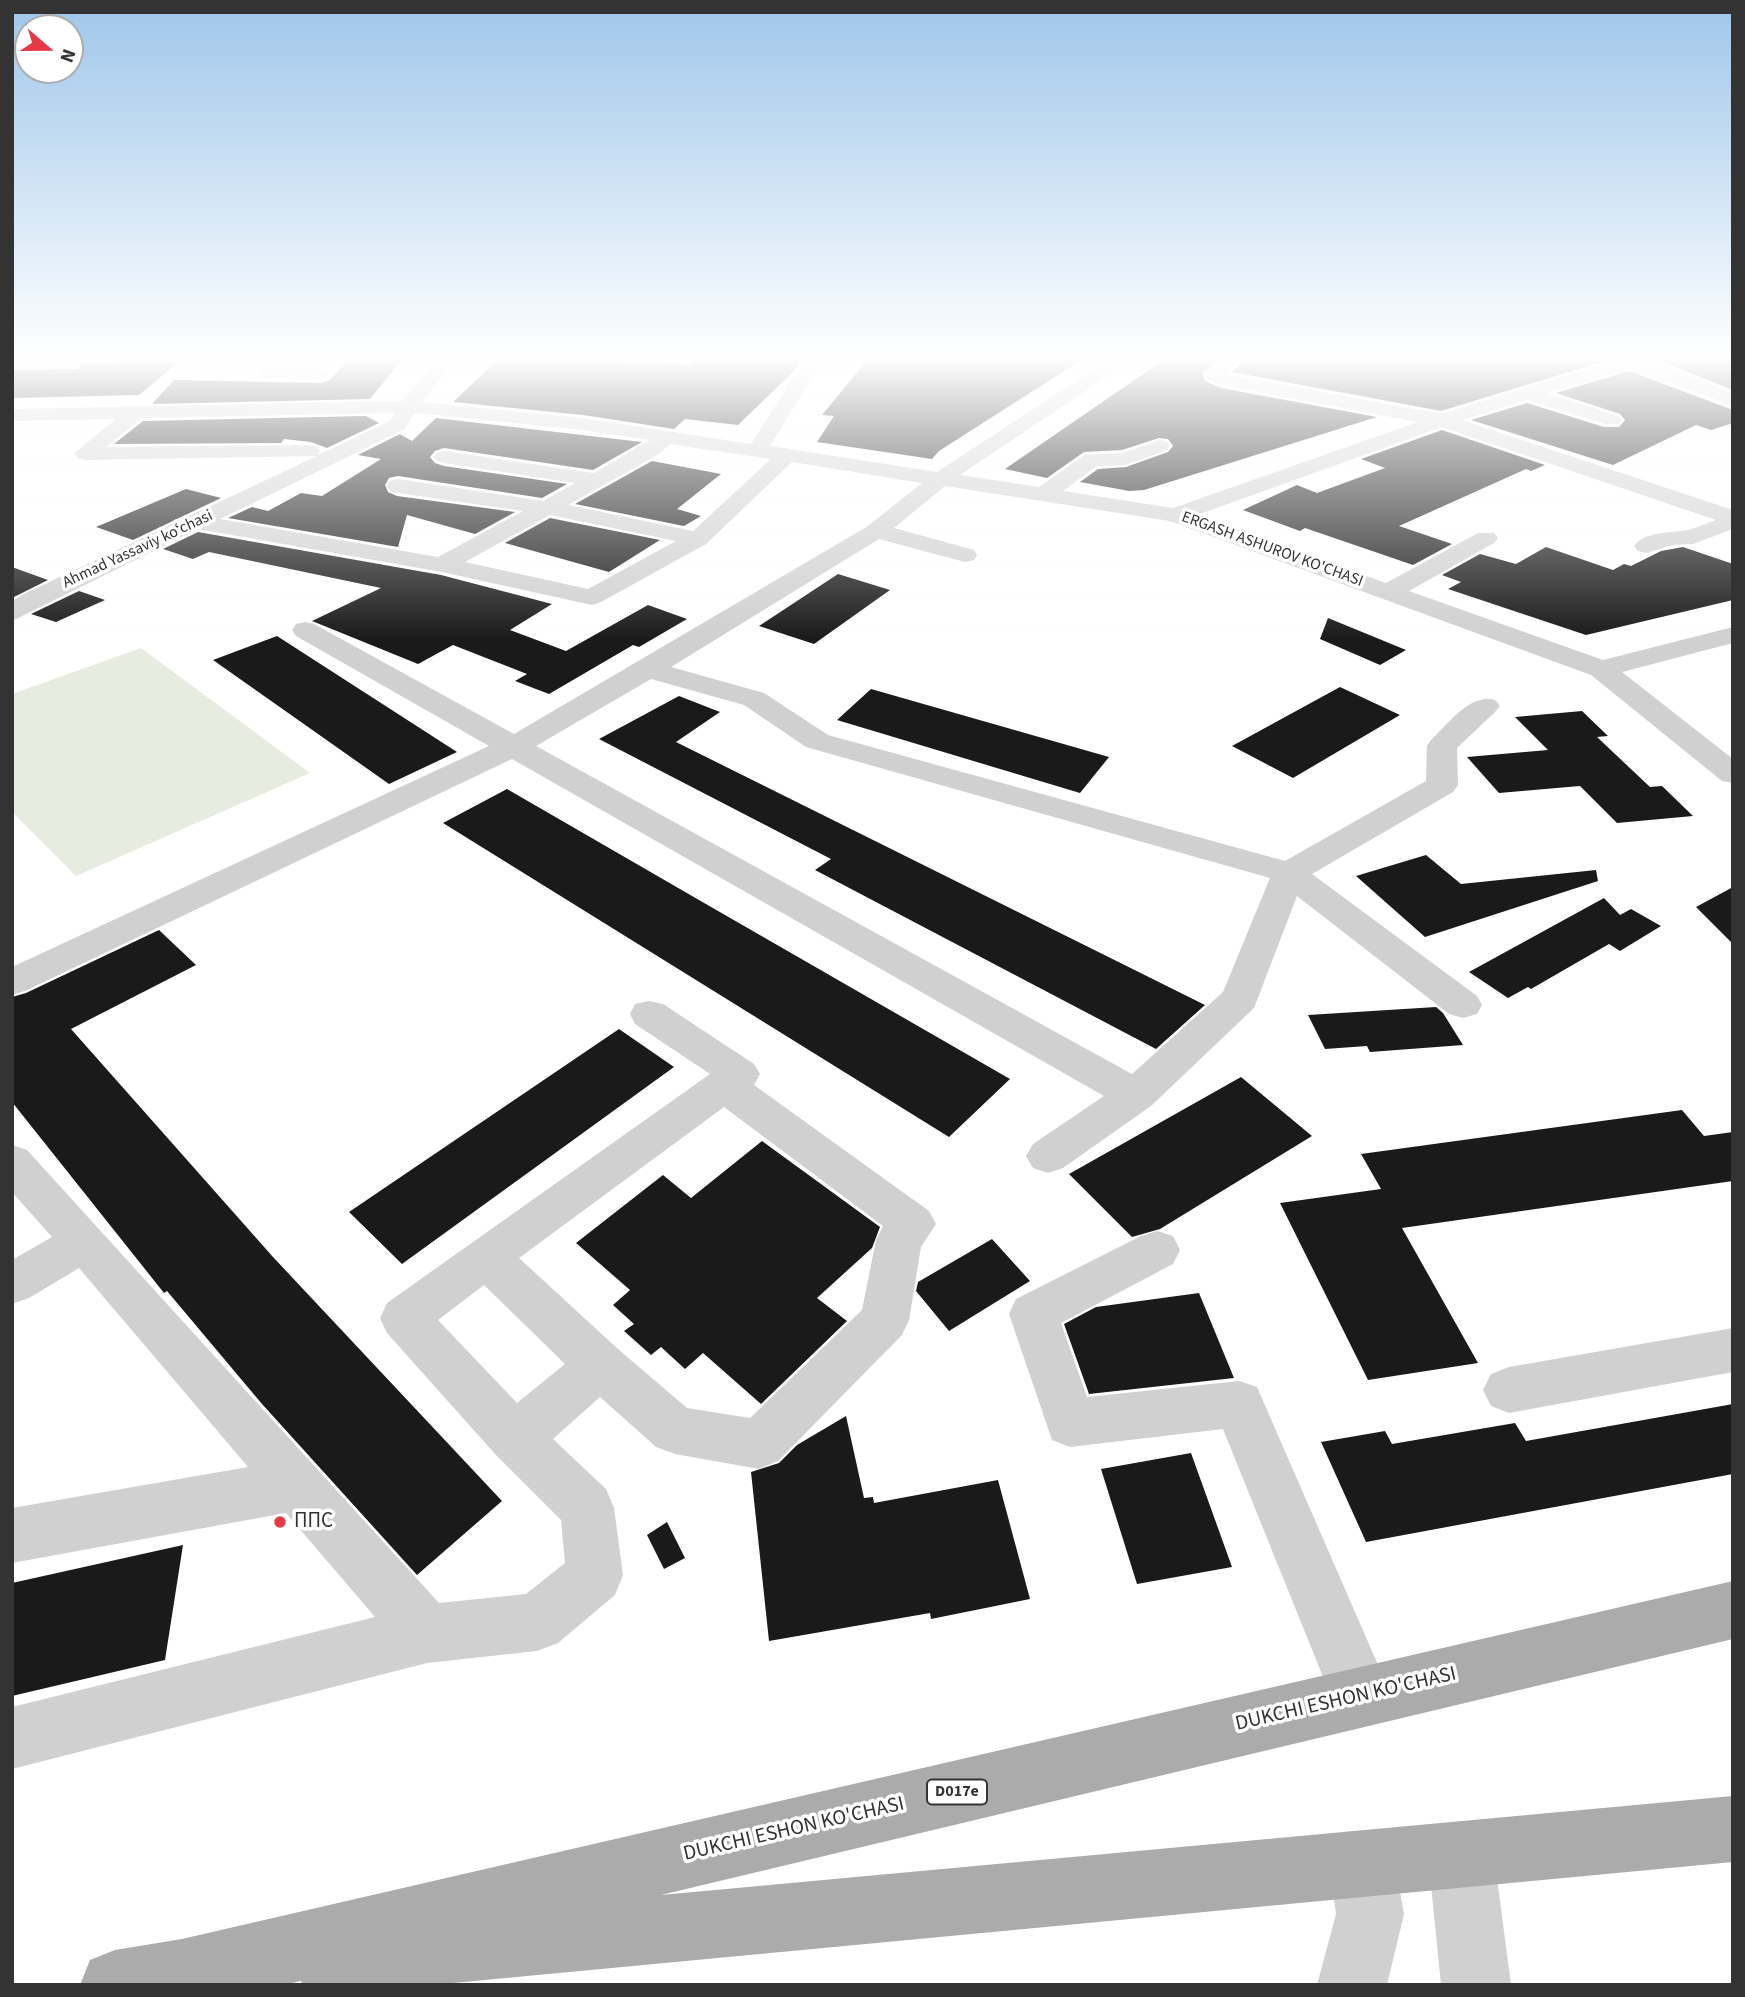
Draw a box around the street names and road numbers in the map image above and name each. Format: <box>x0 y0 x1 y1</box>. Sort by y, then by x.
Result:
street label: Ahmad Yassaviy koʻchasi <box>60 507 216 593</box>
street label: ERGASH ASHUROV KO'CHASI <box>1179 508 1365 592</box>
street label: DUKCHI ESHON KO'CHASI <box>1233 1662 1459 1738</box>
road number: D017e <box>927 1780 987 1804</box>
street label: DUKCHI ESHON KO'CHASI <box>681 1792 907 1868</box>

